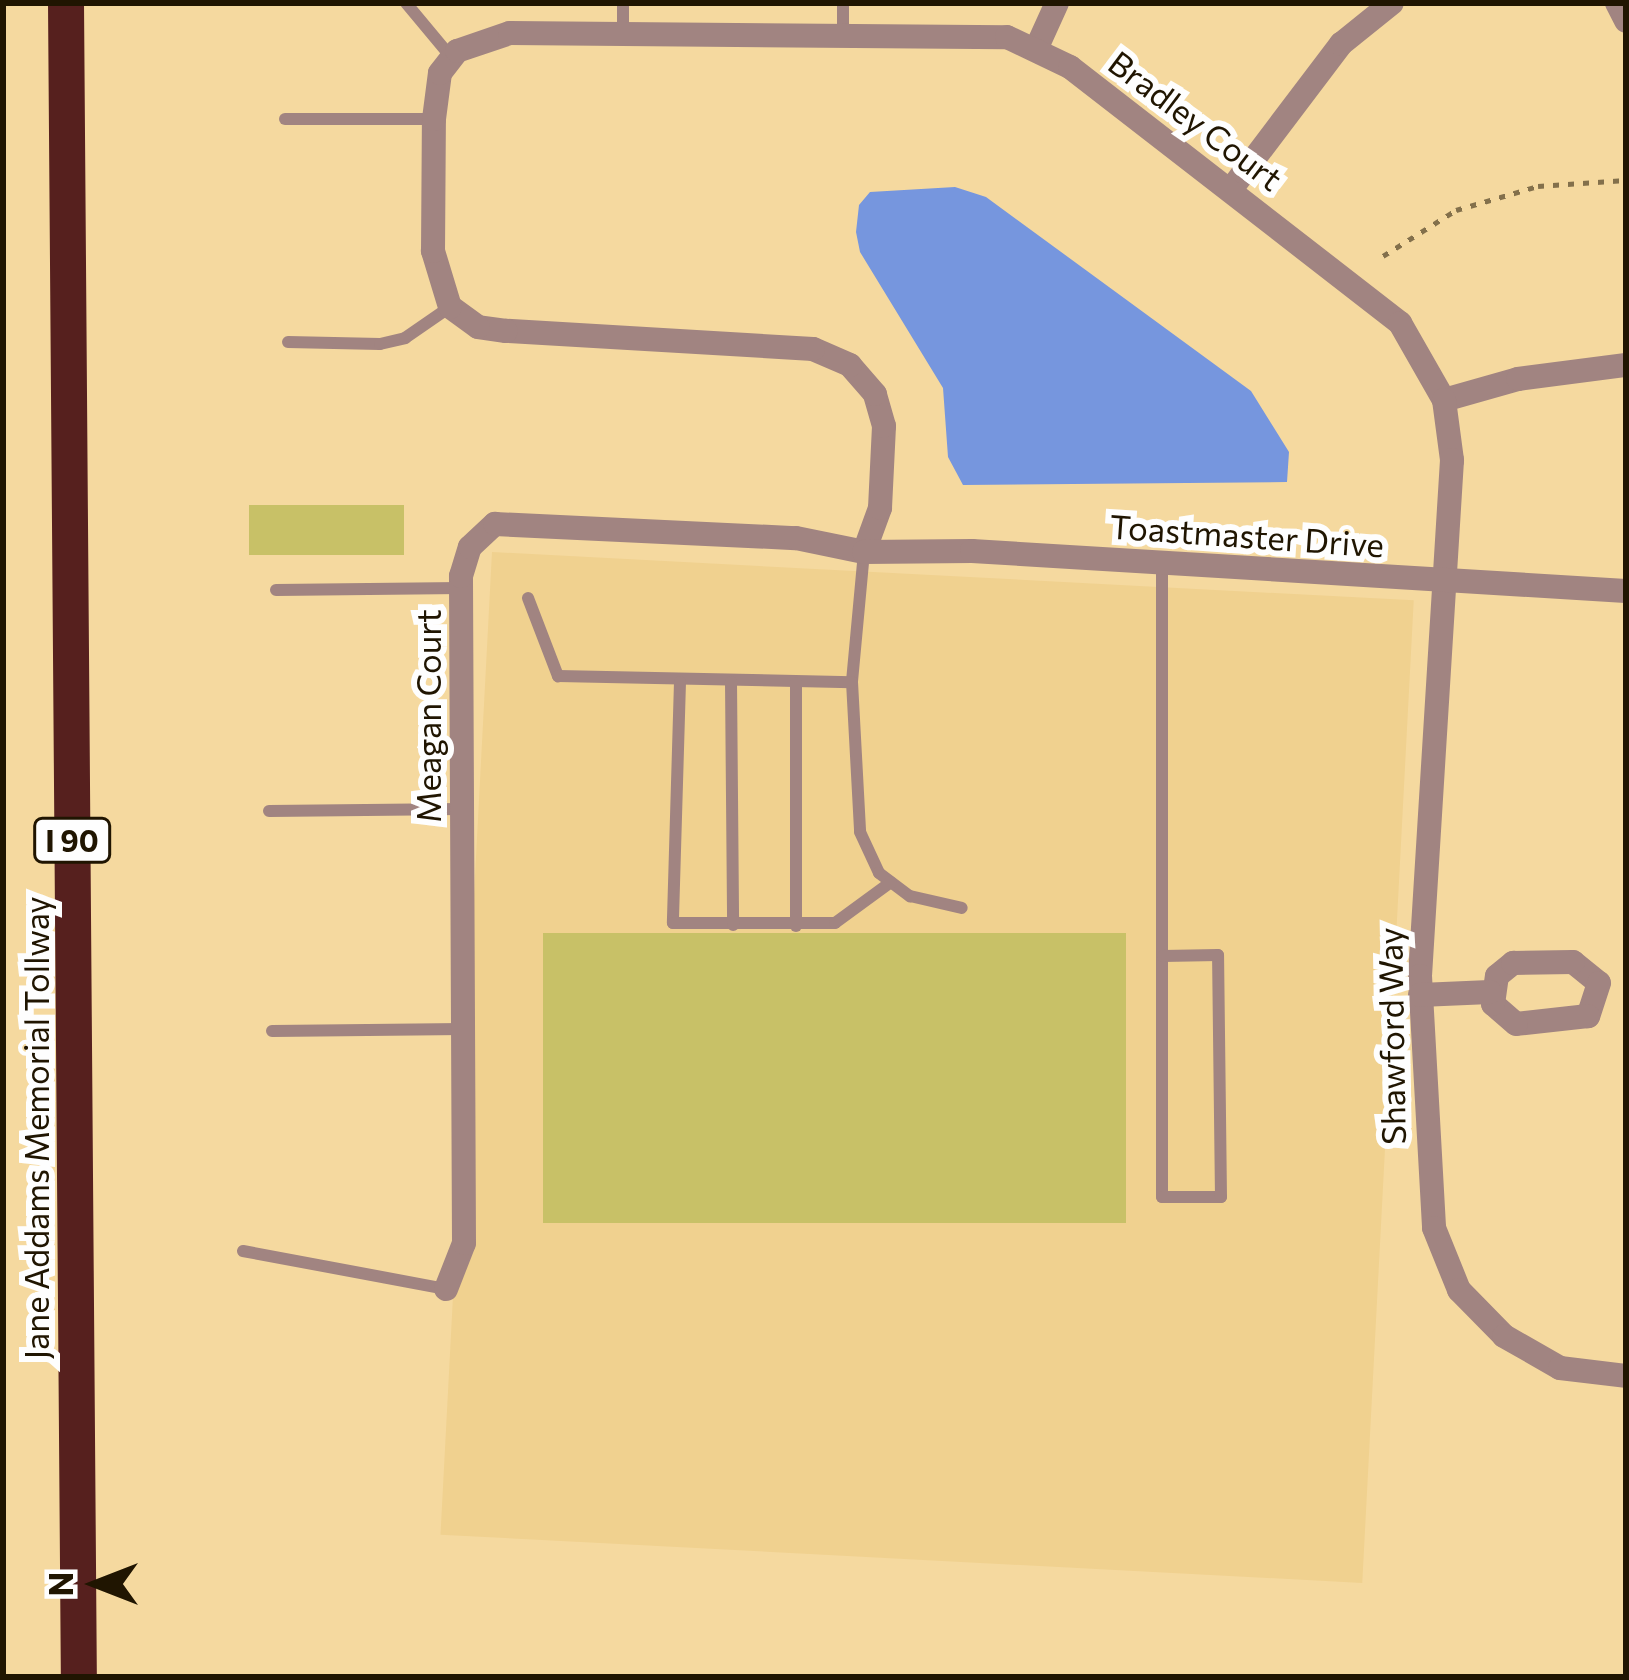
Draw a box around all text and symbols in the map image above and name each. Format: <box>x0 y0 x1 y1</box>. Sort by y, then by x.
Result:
street label: Bradley Court <box>1102 42 1290 198</box>
street label: Toastmaster Drive <box>1108 506 1386 564</box>
street label: Meagan Court <box>408 609 448 823</box>
road number: I 90 <box>33 816 111 864</box>
street label: Jane Addams Memorial Tollway <box>16 896 56 1360</box>
street label: Shawford Way <box>1369 927 1413 1145</box>
north arrow <box>36 1524 156 1644</box>
text: N <box>39 1572 80 1596</box>

